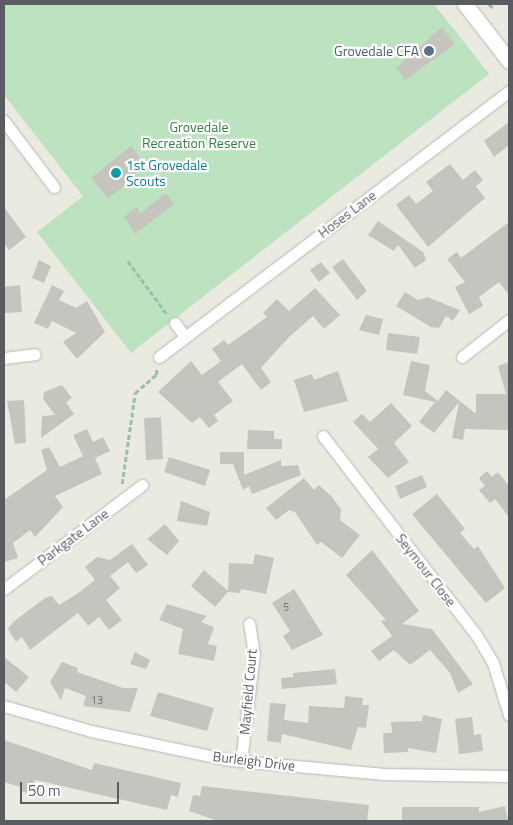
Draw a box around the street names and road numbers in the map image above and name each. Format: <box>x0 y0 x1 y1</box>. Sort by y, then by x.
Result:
street label: Hoses Lane <box>315 187 379 241</box>
street label: Parkgate Lane <box>34 505 112 569</box>
street label: Seymour Close <box>392 530 460 610</box>
street label: Mayfield Court <box>236 648 260 736</box>
street label: Burleigh Drive <box>212 748 296 774</box>

